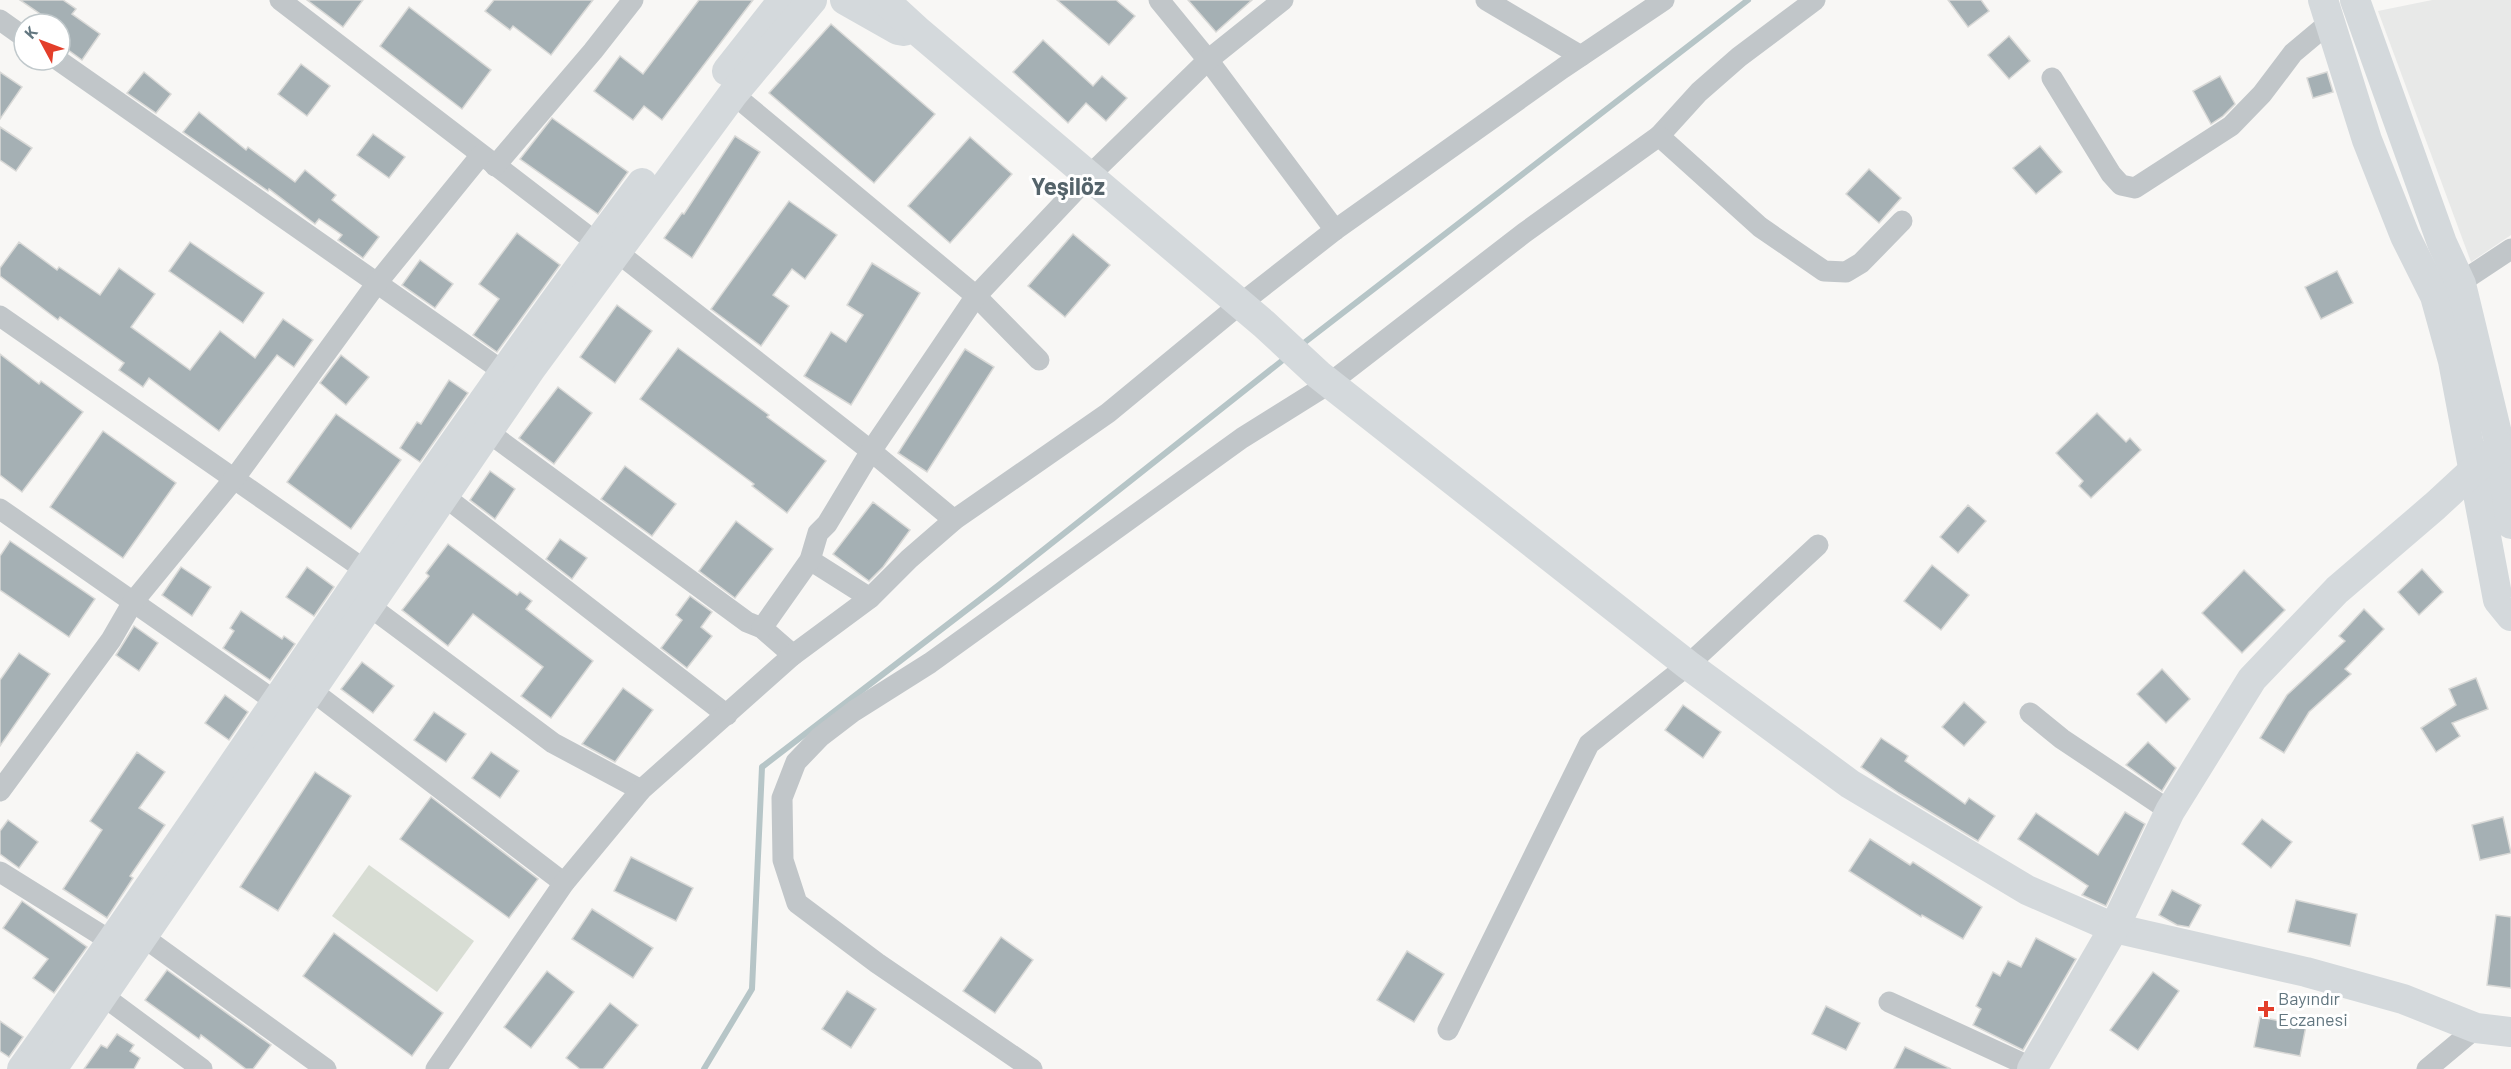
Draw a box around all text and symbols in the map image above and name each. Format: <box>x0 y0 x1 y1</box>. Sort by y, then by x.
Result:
north arrow <box>12 12 72 72</box>
text: K <box>20 22 41 42</box>
district label: Yeşilöz <box>1031 171 1105 200</box>
place label: Bayındır Eczanesi <box>2278 987 2348 1030</box>
marker: Bayındır Eczanesi <box>2259 1002 2273 1016</box>

